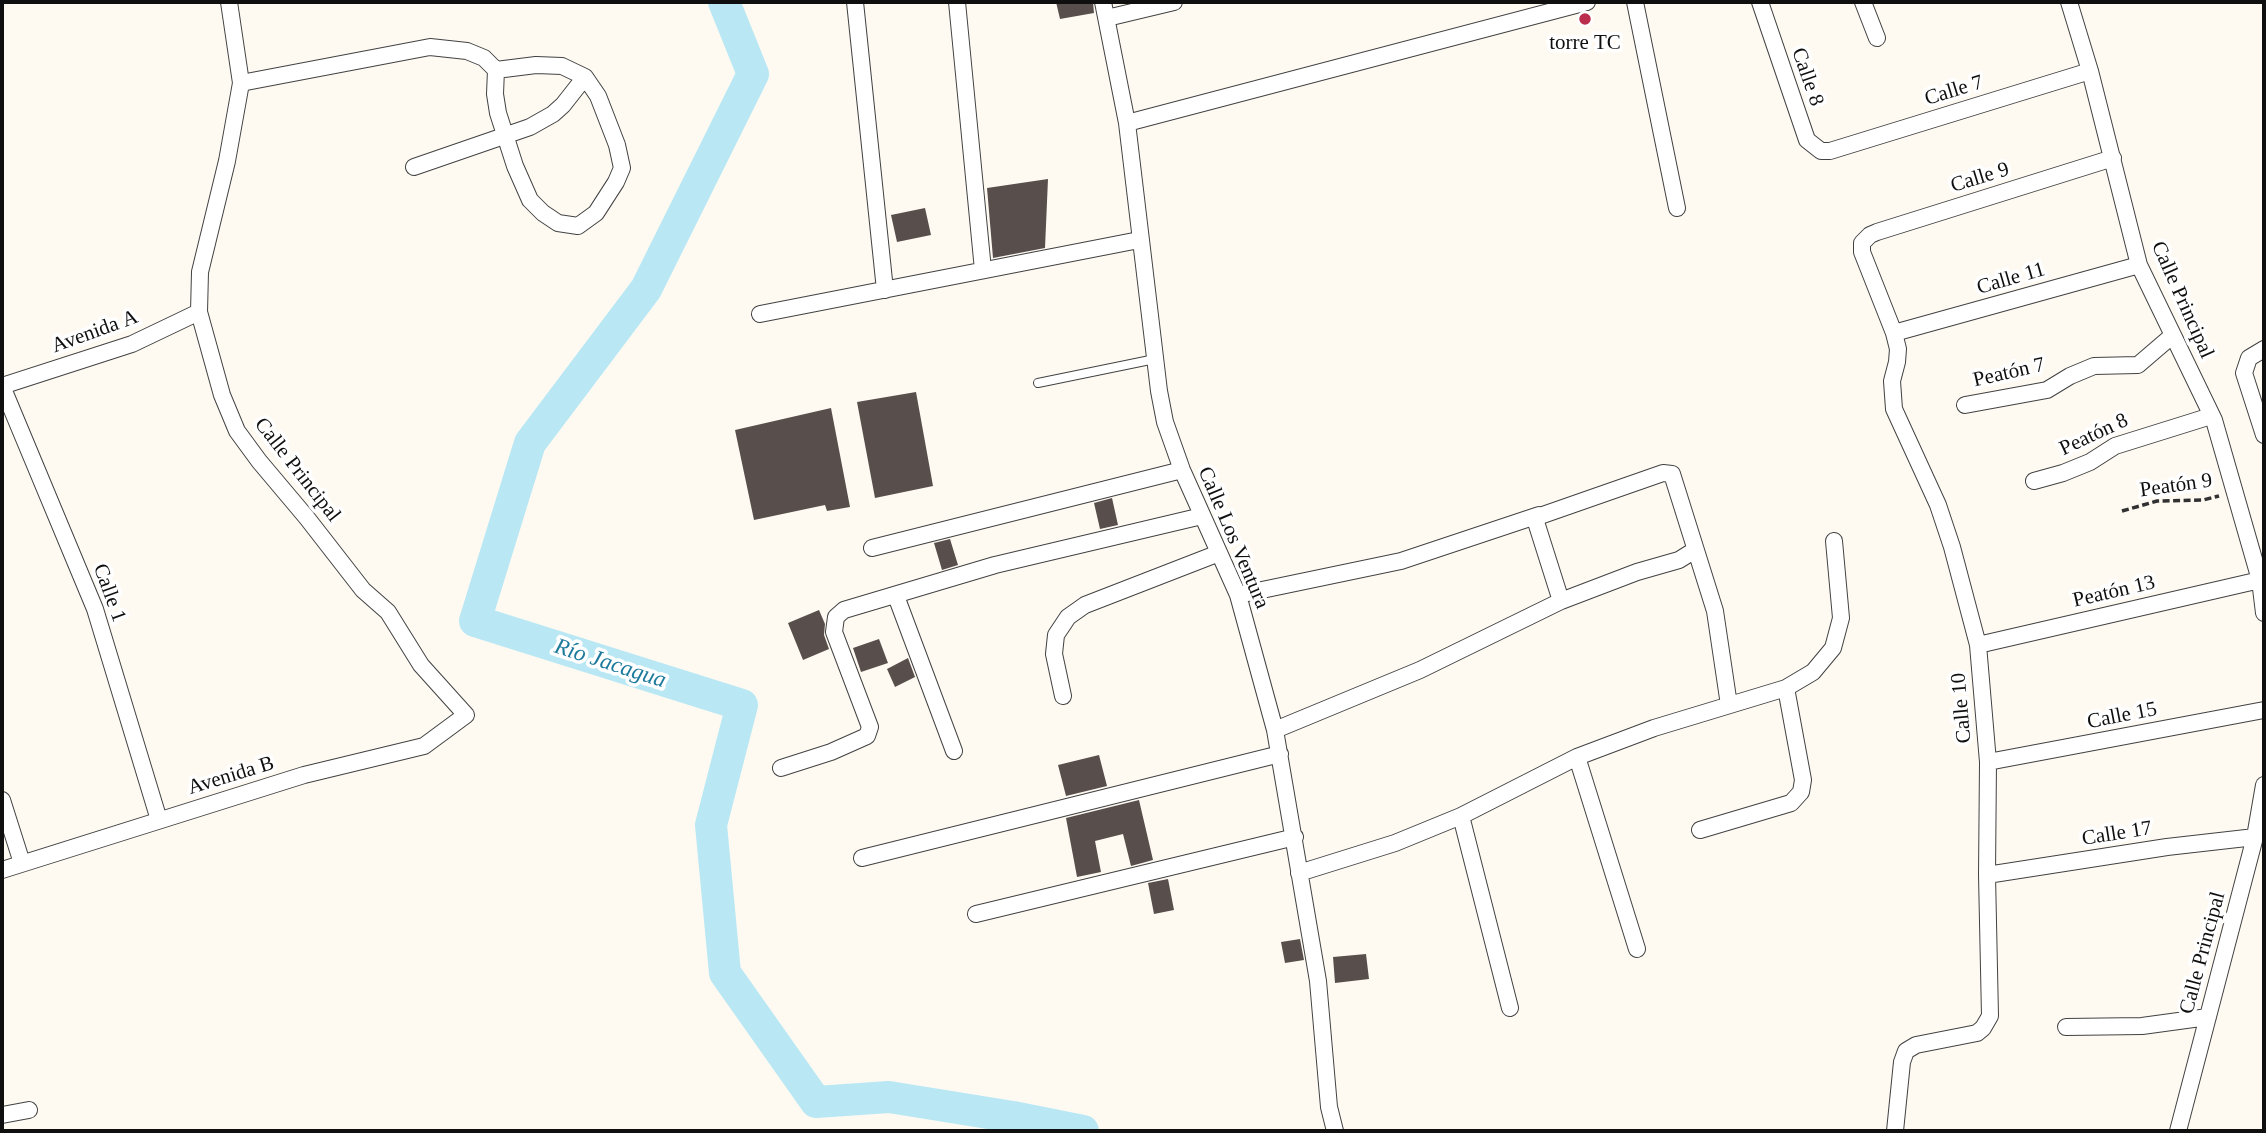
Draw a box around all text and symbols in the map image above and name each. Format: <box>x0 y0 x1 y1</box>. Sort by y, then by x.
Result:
marker: torre TC <box>1577 11 1593 27</box>
place label: torre TC <box>1549 30 1621 56</box>
street label: Calle 8 <box>1785 45 1829 109</box>
street label: Calle 7 <box>1922 70 1986 112</box>
street label: Calle 9 <box>1948 157 2012 199</box>
street label: Calle Principal <box>2145 238 2219 362</box>
street label: Calle 11 <box>1974 257 2048 301</box>
street label: Avenida A <box>48 305 142 359</box>
street label: Peatón 7 <box>1971 353 2047 393</box>
street label: Peatón 8 <box>2056 408 2132 462</box>
street label: Calle Principal <box>248 413 346 527</box>
street label: Calle Los Ventura <box>1192 463 1274 613</box>
street label: Peatón 9 <box>2138 468 2214 504</box>
street label: Calle 1 <box>87 560 131 626</box>
street label: Peatón 13 <box>2071 570 2157 614</box>
water label: Río Jacagua <box>551 633 669 695</box>
street label: Calle 10 <box>1946 672 1978 744</box>
street label: Calle 15 <box>2085 697 2159 735</box>
street label: Avenida B <box>185 751 277 801</box>
street label: Calle 17 <box>2080 816 2154 852</box>
street label: Calle Principal <box>2175 889 2231 1017</box>

